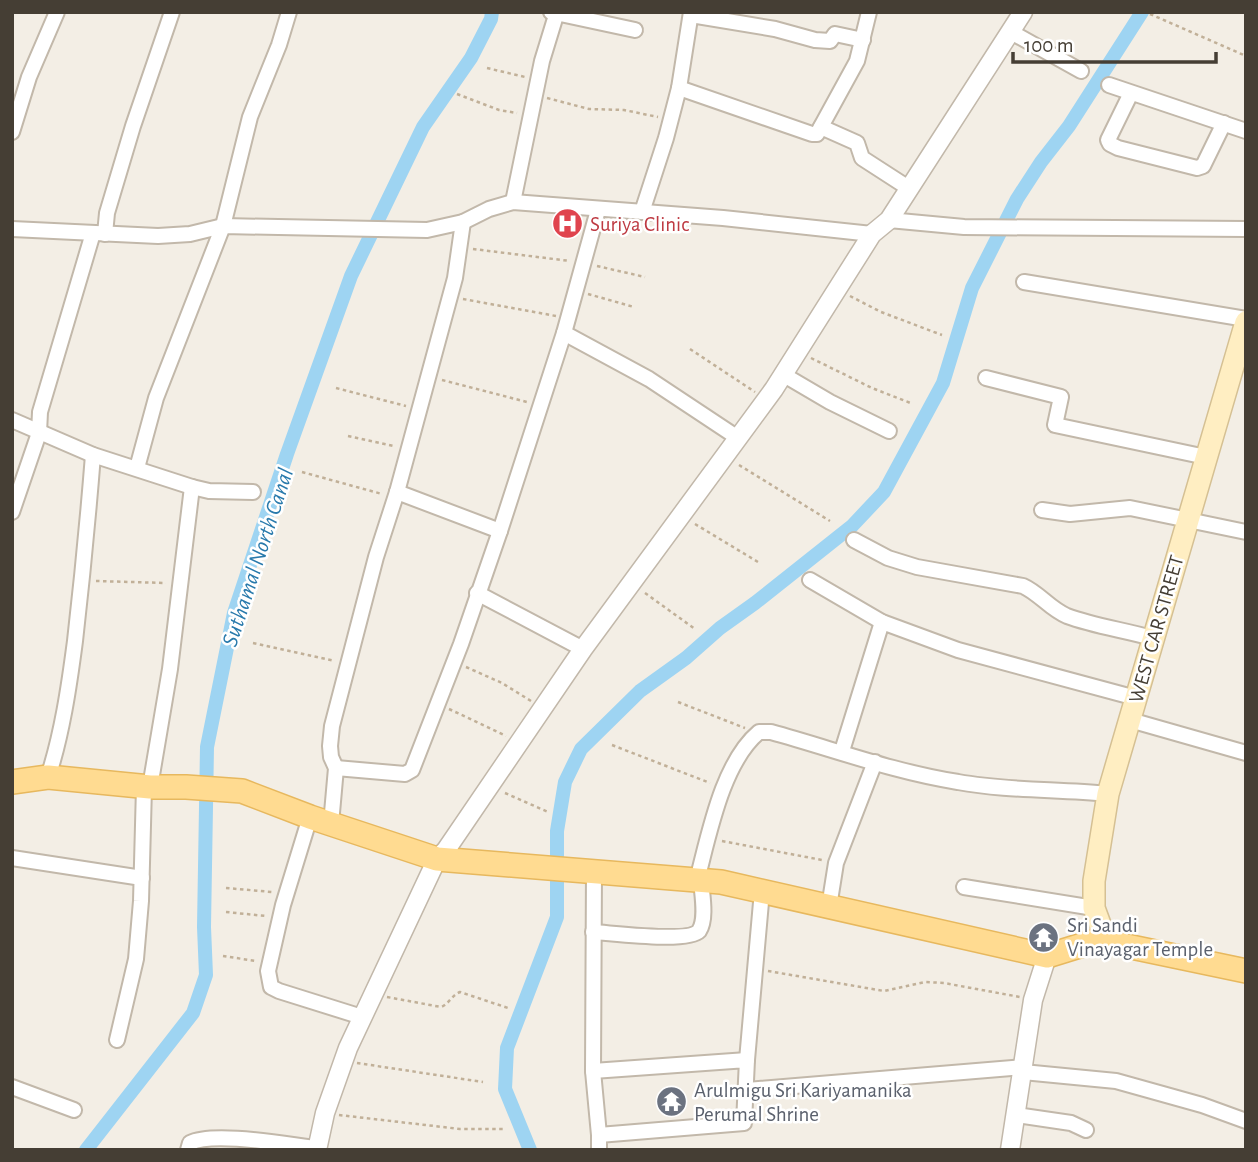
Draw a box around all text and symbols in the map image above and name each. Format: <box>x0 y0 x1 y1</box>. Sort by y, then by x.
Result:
scale bar <box>1013 21 1216 65</box>
text: 100 m <box>1024 35 1074 56</box>
hospital icon: Suriya Clinic <box>550 207 584 241</box>
place label: Suriya Clinic <box>590 214 689 235</box>
water label: Suthamal North Canal <box>219 465 298 650</box>
street label: WEST CAR STREET <box>1125 553 1188 705</box>
place label: Sri Sandi Vinayagar Temple <box>1067 915 1213 960</box>
temple icon: Sri Sandi Vinayagar Temple <box>1027 920 1061 954</box>
place label: Arulmigu Sri Kariyamanika Perumal Shrine <box>694 1080 912 1125</box>
temple icon: Arulmigu Sri Kariyamanika Perumal Shrine <box>654 1085 688 1119</box>

